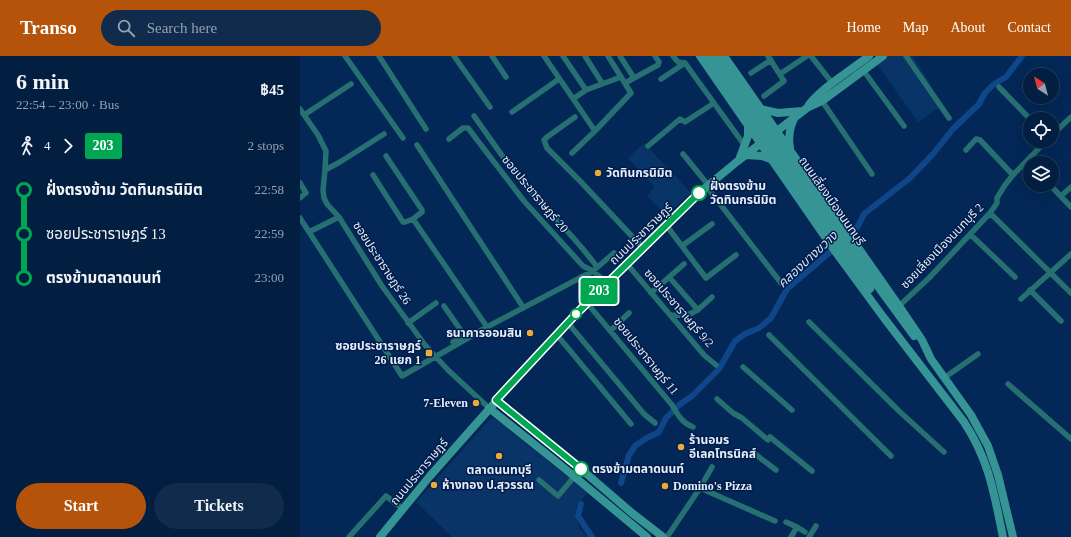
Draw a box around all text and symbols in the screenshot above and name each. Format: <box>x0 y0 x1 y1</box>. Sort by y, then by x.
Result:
search box <box>101 10 381 46</box>
text: Transo <box>20 17 77 38</box>
icon: search <box>115 17 137 39</box>
text: Search here <box>147 20 217 36</box>
text: Home <box>847 20 881 35</box>
text: Map <box>903 20 928 35</box>
text: About <box>950 20 985 35</box>
text: Contact <box>1007 20 1051 35</box>
north arrow <box>1023 68 1059 104</box>
map controls <box>1023 68 1059 192</box>
text: 6 min <box>16 69 69 94</box>
text: ฿45 <box>260 82 284 98</box>
text: 22:54 – 23:00 · Bus <box>16 97 119 112</box>
button: locate <box>1023 112 1059 148</box>
icon: walk <box>16 135 38 157</box>
icon: forward <box>57 135 79 157</box>
text: 4 <box>44 138 51 153</box>
text: 203 <box>93 138 114 153</box>
text: 2 stops <box>248 138 284 153</box>
street label: ซอยประชาราษฎร์ 20 <box>499 153 571 235</box>
street label: ถนนเลี่ยงเมืองนนทบุรี <box>796 153 870 248</box>
button: layers <box>1023 156 1059 192</box>
place label: วัดทินกรนิมิต <box>606 166 672 180</box>
marker: วัดทินกรนิมิต <box>593 168 603 178</box>
place label: ฝั่งตรงข้าม วัดทินกรนิมิต <box>710 177 776 207</box>
text: ฝั่งตรงข้าม วัดทินกรนิมิต <box>46 182 203 198</box>
text: 22:58 <box>254 182 284 197</box>
marker: ฝั่งตรงข้าม วัดทินกรนิมิต <box>691 185 707 201</box>
street label: ซอยเลี่ยงเมืองนนทบุรี 2 <box>896 199 986 291</box>
street label: ถนนประชาราษฎร์ <box>607 200 676 268</box>
street label: ซอยประชาราษฎร์ 26 <box>350 219 414 307</box>
text: ซอยประชาราษฎร์ 13 <box>46 226 166 242</box>
text: 22:59 <box>254 226 284 241</box>
water label: คลองบางขวาง <box>775 227 841 291</box>
street label: ซอยประชาราษฎร์ 9/2 <box>641 266 717 350</box>
text: ตรงข้ามตลาดนนท์ <box>46 270 161 286</box>
text: 23:00 <box>254 270 284 285</box>
line badge: 203 <box>576 278 622 304</box>
text: 203 <box>589 283 610 298</box>
unlabelled marker <box>570 308 582 320</box>
street label: ซอยประชาราษฎร์ 11 <box>611 315 681 397</box>
place label: ธนาคารออมสิน <box>446 326 522 340</box>
marker: ธนาคารออมสิน <box>525 328 535 338</box>
place label: ซอยประชาราษฎร์ 26 แยก 1 <box>335 339 421 367</box>
marker: ซอยประชาราษฎร์ 26 แยก 1 <box>424 348 434 358</box>
place label: 7-Eleven <box>423 396 468 410</box>
marker: 7-Eleven <box>471 398 481 408</box>
place label: ร้านอมร อีเลคโทรนิคส์ <box>689 433 756 461</box>
street label: ถนนประชาราษฎร์ <box>387 436 451 508</box>
marker: ร้านอมร อีเลคโทรนิคส์ <box>676 442 686 452</box>
marker: ตลาดนนทบุรี <box>494 451 504 461</box>
marker: ตรงข้ามตลาดนนท์ <box>573 461 589 477</box>
place label: ตรงข้ามตลาดนนท์ <box>592 462 684 476</box>
place label: ตลาดนนทบุรี <box>467 463 532 477</box>
place label: ห้างทอง ป.สุวรรณ <box>442 478 534 492</box>
place label: Domino's Pizza <box>673 479 752 493</box>
marker: ห้างทอง ป.สุวรรณ <box>429 480 439 490</box>
marker: Domino's Pizza <box>660 481 670 491</box>
button: Start <box>16 483 146 529</box>
button: Tickets <box>154 483 284 529</box>

